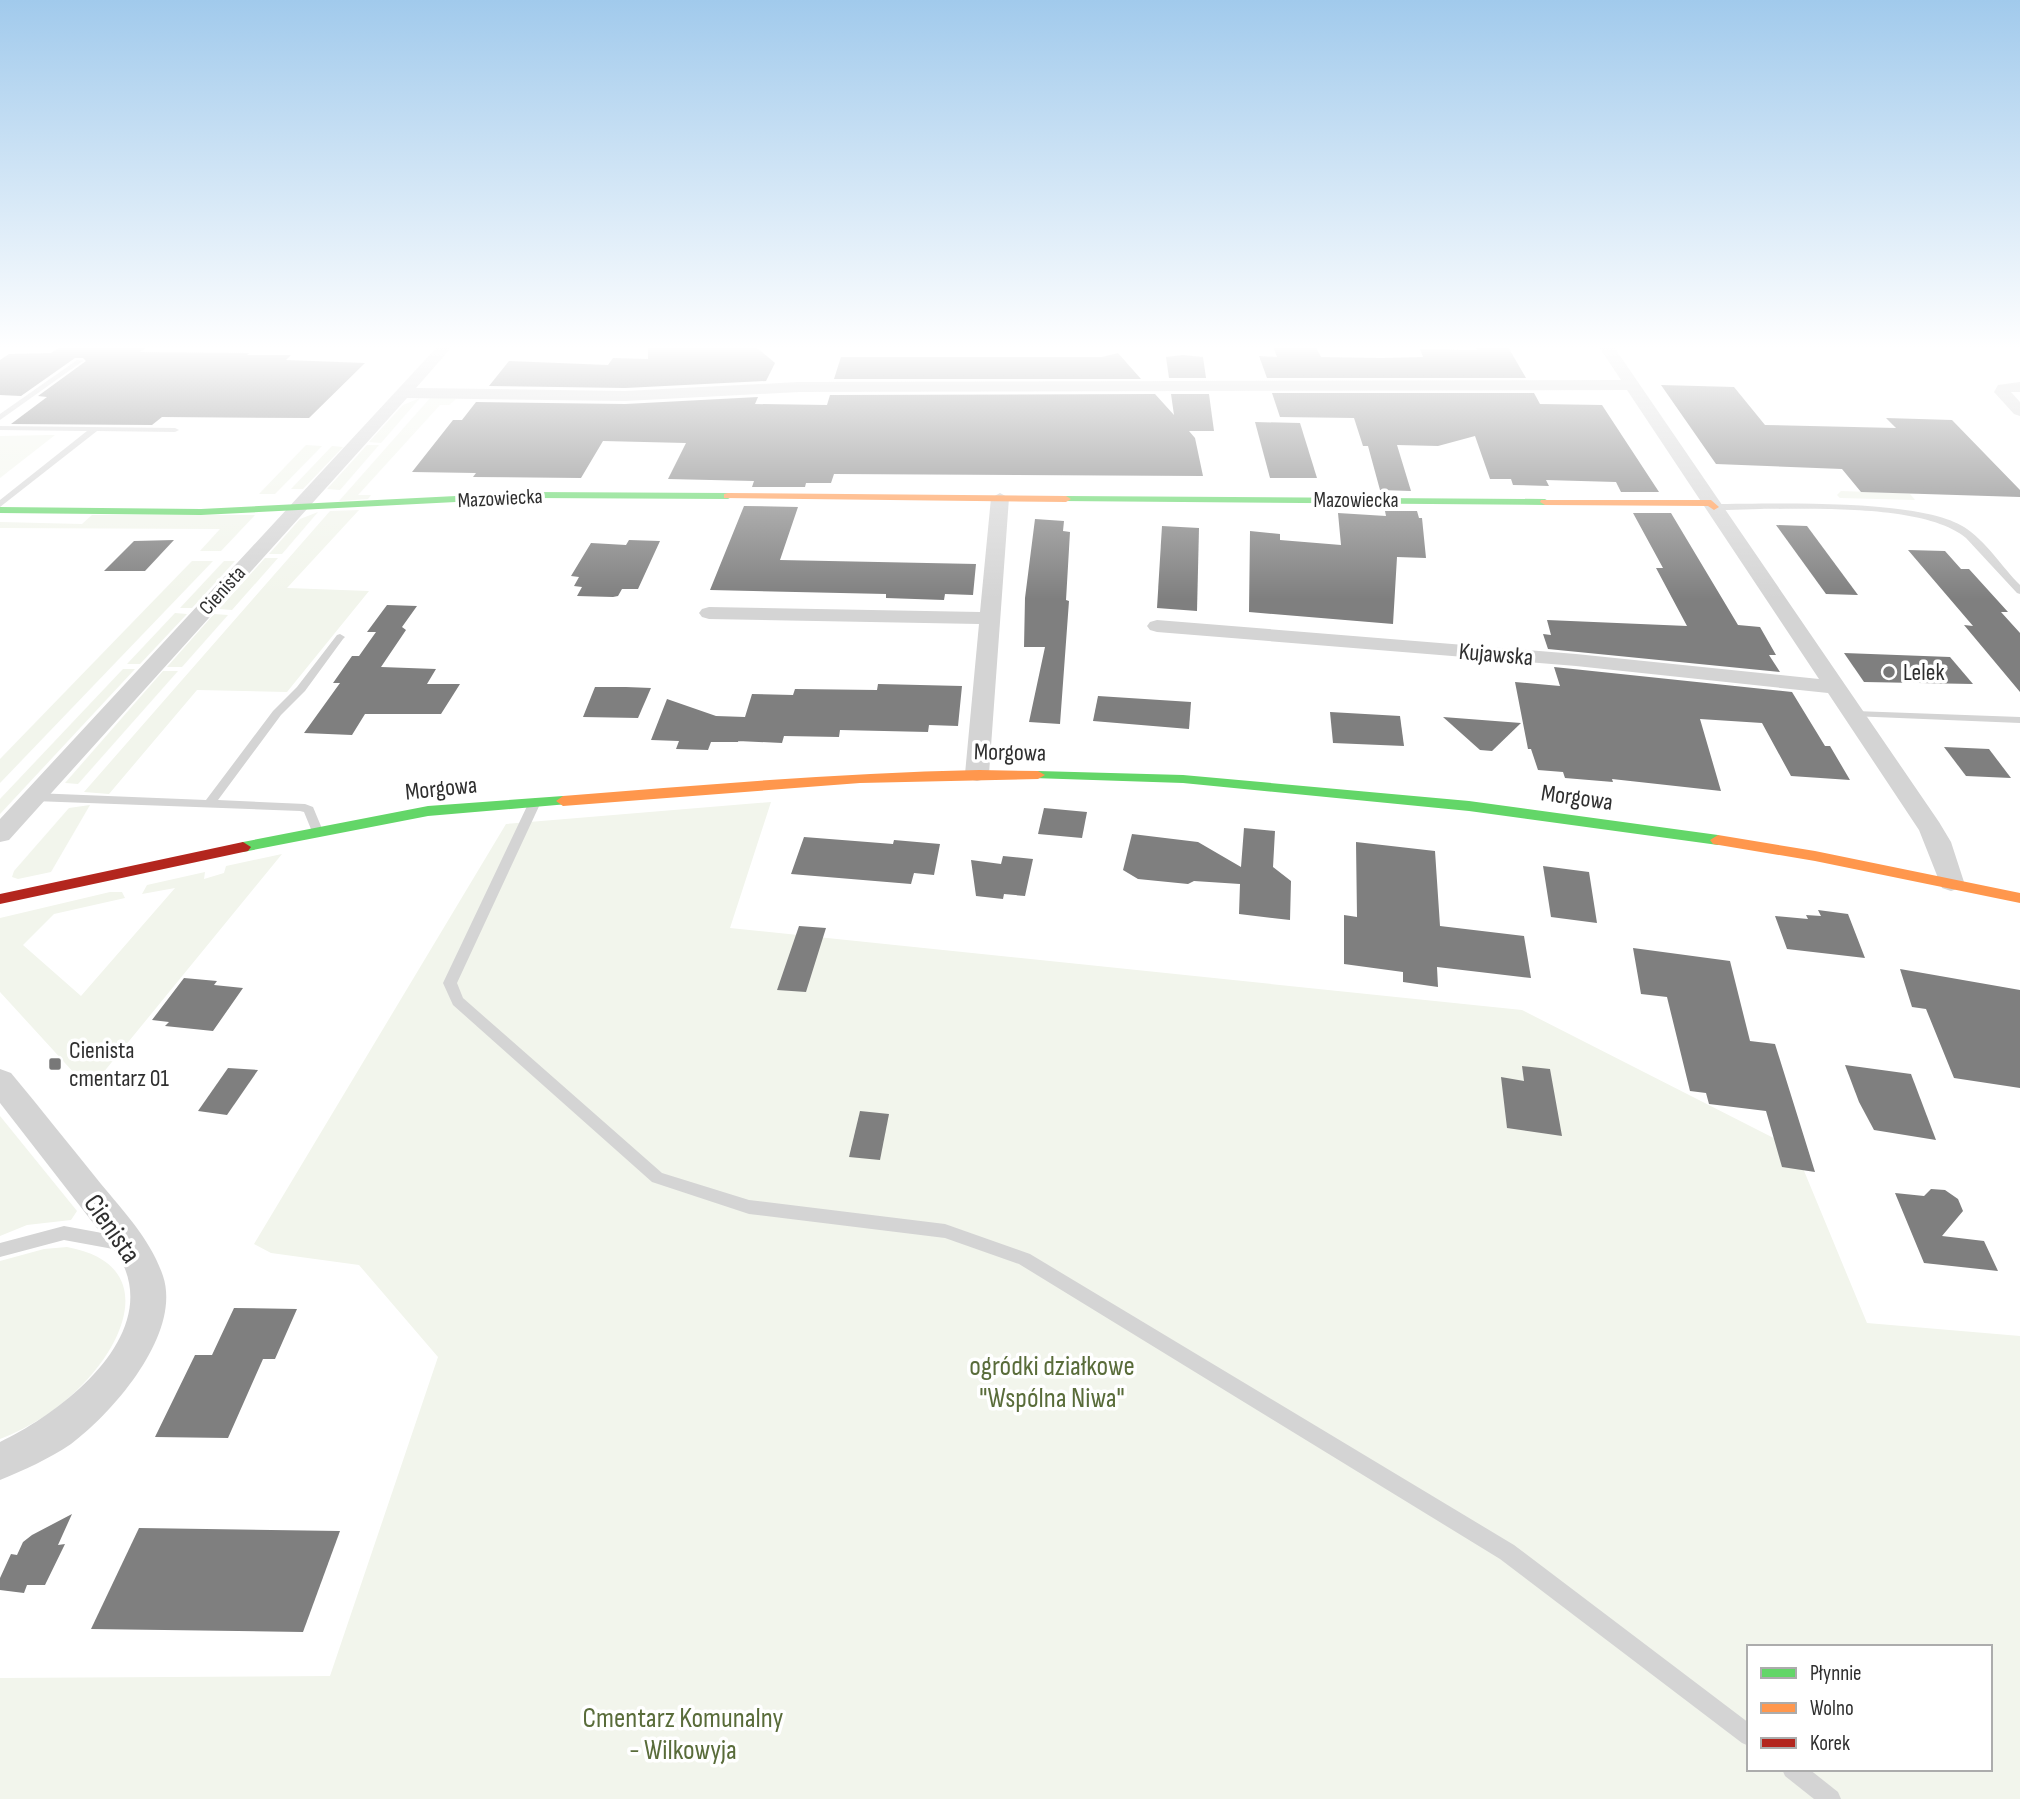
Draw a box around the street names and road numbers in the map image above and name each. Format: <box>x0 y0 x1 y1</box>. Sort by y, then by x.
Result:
street label: Mazowiecka <box>457 484 543 513</box>
street label: Mazowiecka <box>1313 488 1399 513</box>
street label: Cienista <box>194 561 251 620</box>
street label: Kujawska <box>1458 637 1534 672</box>
street label: Morgowa <box>974 737 1046 768</box>
street label: Morgowa <box>404 770 478 807</box>
street label: Morgowa <box>1539 778 1615 817</box>
street label: Cienista <box>76 1188 147 1270</box>

